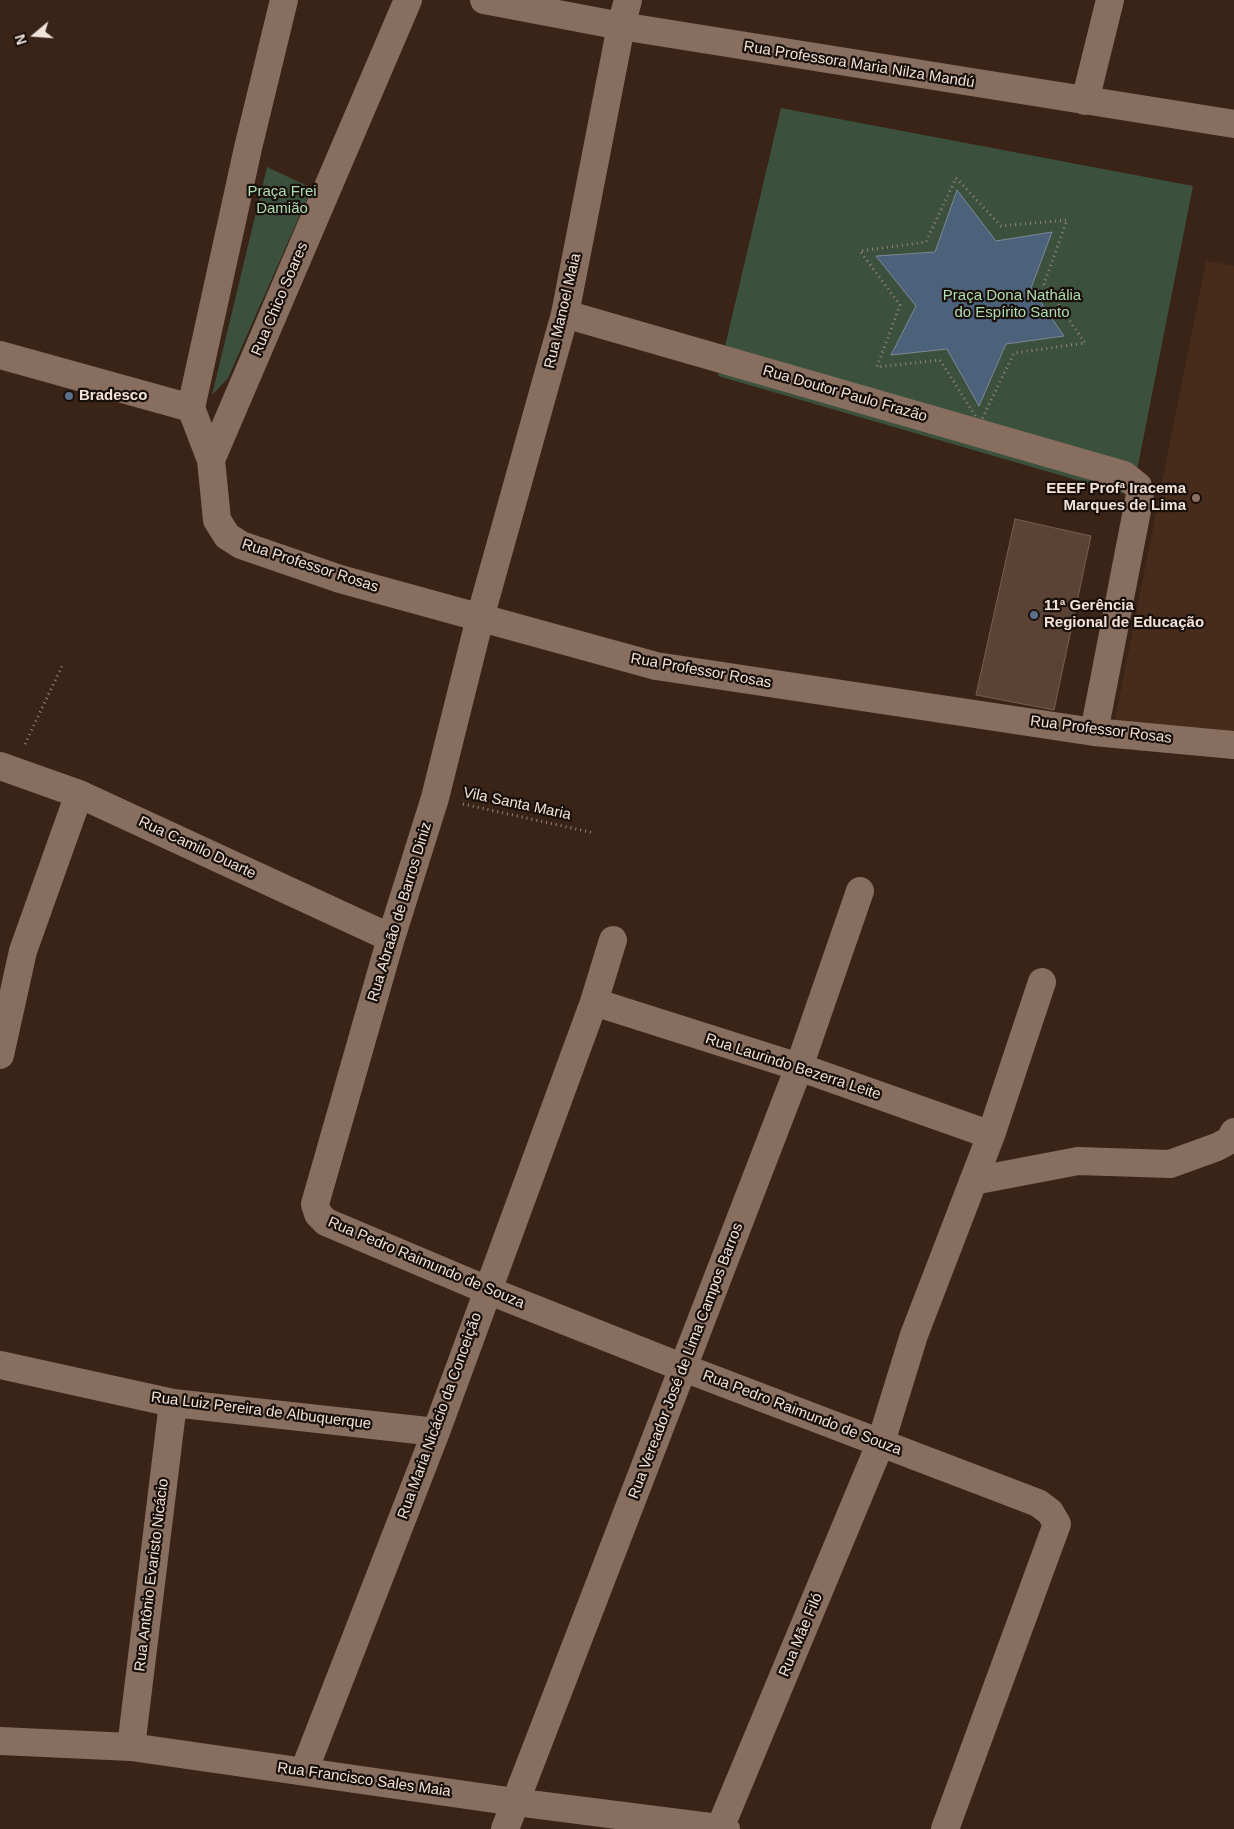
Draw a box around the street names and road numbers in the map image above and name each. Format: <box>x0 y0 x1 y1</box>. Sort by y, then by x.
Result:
street label: Rua Professora Maria Nilza Mandú <box>742 38 976 92</box>
street label: Rua Chico Soares <box>248 239 312 359</box>
street label: Rua Manoel Maia <box>541 252 585 370</box>
street label: Rua Doutor Paulo Frazão <box>761 362 929 426</box>
street label: Rua Professor Rosas <box>239 535 381 597</box>
street label: Rua Professor Rosas <box>629 650 773 692</box>
street label: Rua Professor Rosas <box>1029 712 1173 748</box>
street label: Vila Santa Maria <box>461 784 573 824</box>
street label: Rua Camilo Duarte <box>135 813 259 883</box>
street label: Rua Abraão de Barros Diniz <box>364 820 436 1004</box>
street label: Rua Laurindo Bezerra Leite <box>703 1030 883 1104</box>
street label: Rua Pedro Raimundo de Souza <box>325 1213 527 1313</box>
street label: Rua Vereador José de Lima Campos Barros <box>625 1220 747 1502</box>
street label: Rua Maria Nicácio da Conceição <box>394 1310 486 1522</box>
street label: Rua Pedro Raimundo de Souza <box>700 1367 904 1459</box>
street label: Rua Luiz Pereira de Albuquerque <box>150 1389 372 1433</box>
street label: Rua Antônio Evaristo Nicácio <box>131 1477 173 1673</box>
street label: Rua Mãe Filó <box>775 1590 827 1680</box>
street label: Rua Francisco Sales Maia <box>276 1759 452 1801</box>

